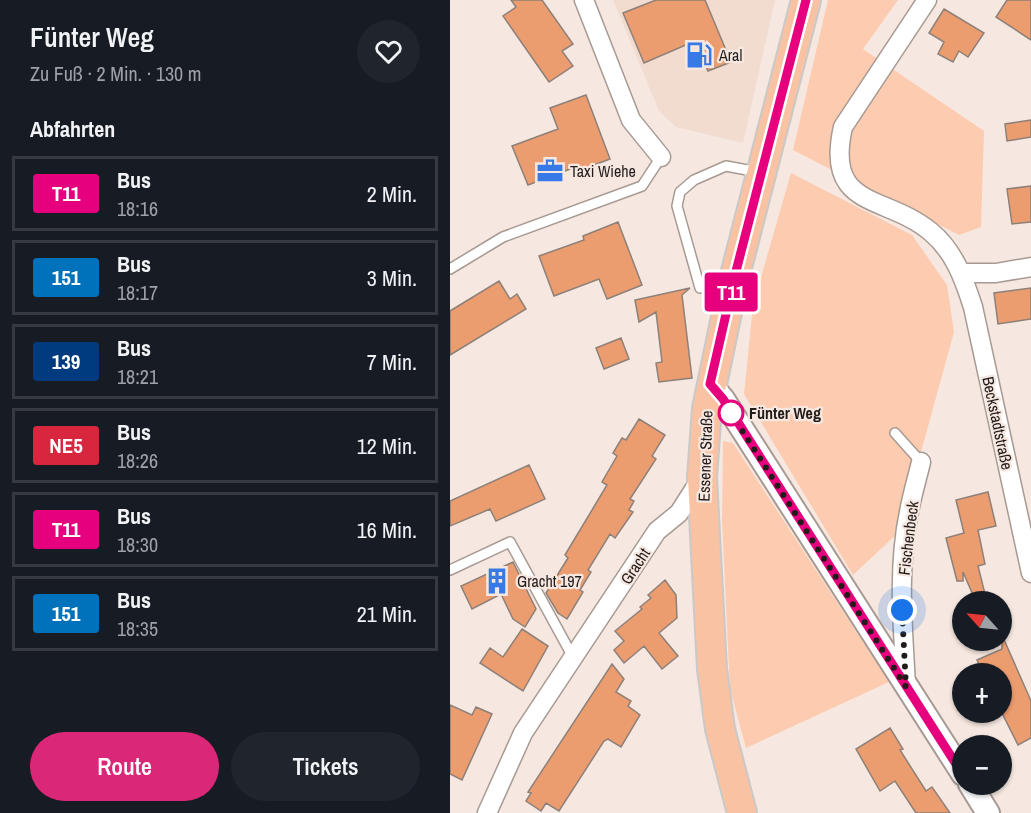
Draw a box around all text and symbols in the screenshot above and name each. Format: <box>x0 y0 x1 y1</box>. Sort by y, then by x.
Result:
text: Fünter Weg <box>30 18 154 56</box>
button: heart <box>357 20 420 83</box>
fuel station icon: Aral <box>684 40 714 70</box>
place label: Aral <box>718 44 742 66</box>
text: Zu Fuß · 2 Min. · 130 m <box>30 60 201 87</box>
text: Abfahrten <box>30 114 115 144</box>
office icon: Taxi Wiehe <box>535 156 565 186</box>
place label: Taxi Wiehe <box>570 160 636 182</box>
text: Bus <box>117 165 151 195</box>
text: T11 <box>52 179 80 208</box>
text: 2 Min. <box>367 179 417 209</box>
text: 18:16 <box>117 195 158 222</box>
text: Bus <box>117 249 151 279</box>
text: 151 <box>52 263 80 292</box>
text: 3 Min. <box>367 263 417 293</box>
line badge: T11 <box>696 272 766 312</box>
text: T11 <box>717 278 745 307</box>
text: 18:17 <box>117 279 158 306</box>
text: Bus <box>117 333 151 363</box>
text: 139 <box>52 347 80 376</box>
text: 7 Min. <box>367 347 417 377</box>
text: 18:21 <box>117 363 158 390</box>
street label: Beckstadtstraße <box>977 374 1019 472</box>
marker: Fünter Weg <box>718 400 744 426</box>
place label: Fünter Weg <box>749 402 821 424</box>
street label: Essener Straße <box>692 410 718 502</box>
text: Bus <box>117 417 151 447</box>
text: NE5 <box>49 431 83 460</box>
text: 12 Min. <box>357 431 417 461</box>
text: 18:26 <box>117 447 158 474</box>
street label: Fischenbeck <box>893 499 924 576</box>
text: Bus <box>117 501 151 531</box>
text: T11 <box>52 515 80 544</box>
text: 16 Min. <box>357 515 417 545</box>
text: 18:30 <box>117 531 158 558</box>
street label: Gracht <box>615 543 655 589</box>
building icon: Gracht 197 <box>482 566 512 596</box>
place label: Gracht 197 <box>517 570 582 592</box>
text: Bus <box>117 585 151 615</box>
north arrow <box>952 591 1012 651</box>
map controls <box>952 591 1012 795</box>
your location <box>887 595 917 625</box>
text: 151 <box>52 599 80 628</box>
text: 21 Min. <box>357 599 417 629</box>
text: 18:35 <box>117 615 158 642</box>
button: + <box>952 663 1012 723</box>
button: Route <box>30 732 219 801</box>
button: Tickets <box>231 732 420 801</box>
button: − <box>952 735 1012 795</box>

